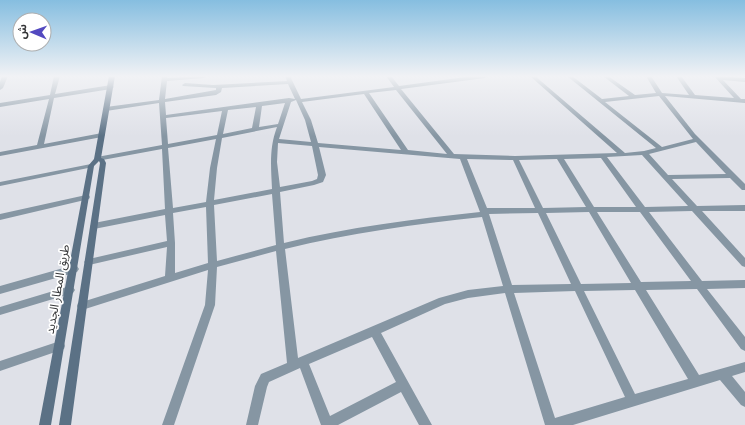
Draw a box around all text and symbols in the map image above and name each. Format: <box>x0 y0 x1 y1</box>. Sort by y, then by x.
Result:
north arrow <box>12 12 52 52</box>
text: ش <box>16 24 29 39</box>
street label: طريق المطار الجديد <box>43 243 73 335</box>

